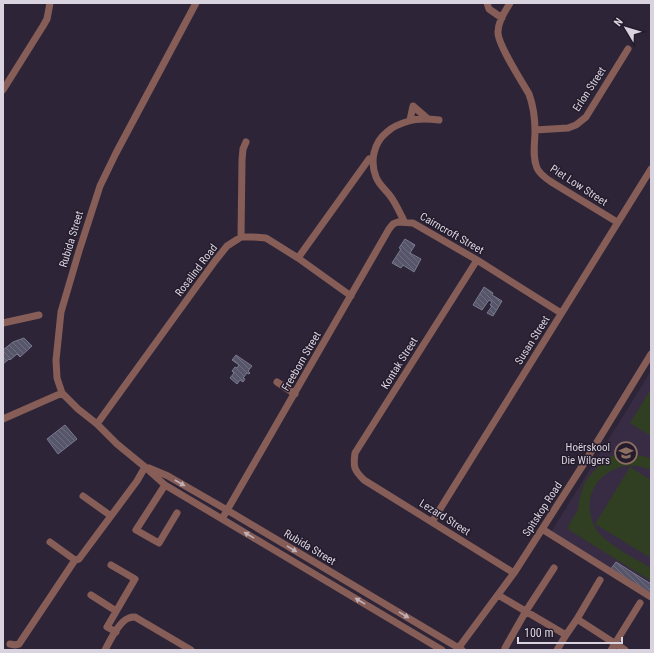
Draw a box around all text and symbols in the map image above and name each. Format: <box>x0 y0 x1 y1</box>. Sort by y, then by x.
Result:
north arrow <box>606 8 646 48</box>
text: N <box>611 15 626 29</box>
street label: Erlon Street <box>570 65 609 114</box>
street label: Piet Low Street <box>548 162 610 209</box>
street label: Rubida Street <box>57 209 86 269</box>
street label: Cairncroft Street <box>417 210 486 257</box>
street label: Rosalind Road <box>173 242 220 299</box>
street label: Susan Street <box>512 314 552 367</box>
street label: Freeborn Street <box>279 329 324 393</box>
street label: Kontak Street <box>378 335 420 392</box>
school or university icon: Hoërskool Die Wilgers <box>613 440 639 466</box>
place label: Hoërskool Die Wilgers <box>561 441 610 467</box>
one-way arrow <box>174 480 186 487</box>
street label: Spitskop Road <box>520 480 565 539</box>
street label: Lezard Street <box>417 497 473 538</box>
street label: Rubida Street <box>281 527 338 568</box>
one-way arrow <box>243 531 254 538</box>
one-way arrow <box>287 545 297 553</box>
one-way arrow <box>354 598 366 605</box>
one-way arrow <box>398 612 410 619</box>
scale bar <box>518 619 622 645</box>
text: 100 m <box>524 626 554 640</box>

